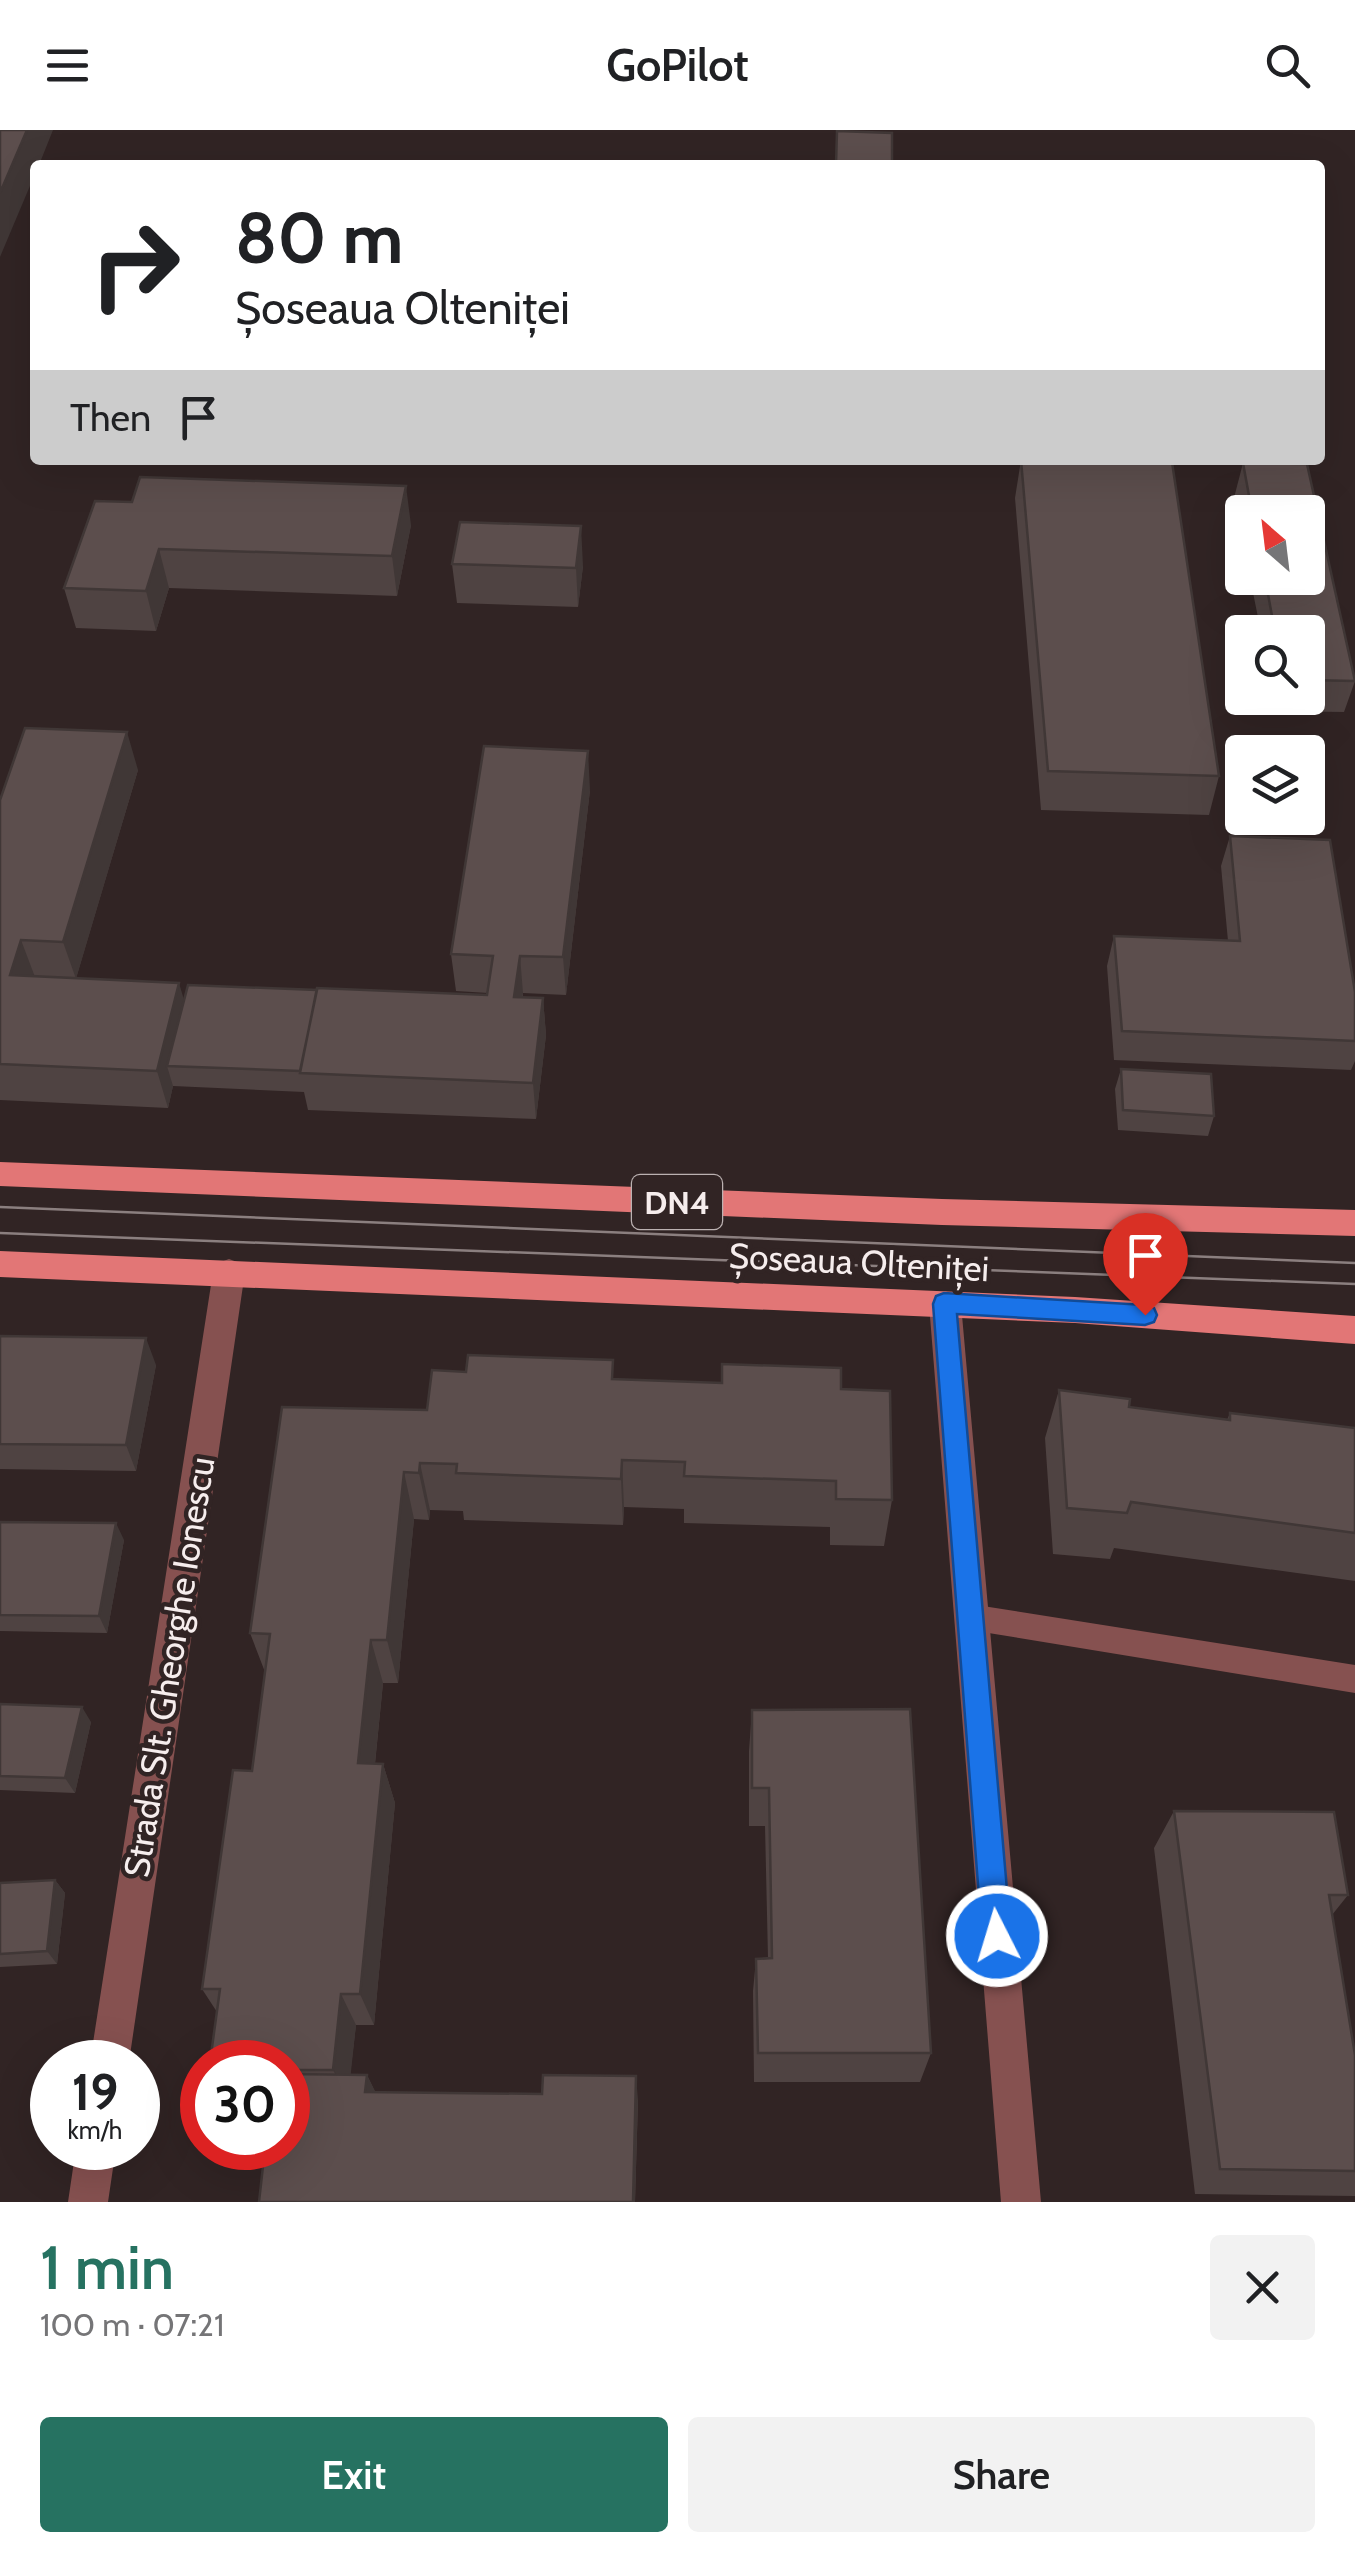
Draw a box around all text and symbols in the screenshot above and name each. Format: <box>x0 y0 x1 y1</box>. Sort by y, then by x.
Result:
icon: menu <box>40 38 95 93</box>
text: GoPilot <box>606 38 749 92</box>
icon: search <box>1260 38 1315 93</box>
text: 80 m <box>235 195 403 281</box>
icon: right <box>70 200 200 330</box>
text: Șoseaua Olteniței <box>235 281 570 335</box>
icon: arrive <box>171 390 226 445</box>
text: Then <box>70 394 151 441</box>
north arrow <box>1225 495 1325 595</box>
map controls <box>1225 495 1325 835</box>
button: search <box>1225 615 1325 715</box>
button: layers <box>1225 735 1325 835</box>
road number: DN4 <box>632 1175 722 1229</box>
pin <box>1103 1213 1188 1316</box>
icon: arrive <box>1118 1228 1173 1283</box>
street label: Șoseaua Olteniței <box>728 1234 990 1292</box>
street label: Strada Slt. Gheorghe Ionescu <box>115 1454 223 1880</box>
position arrow <box>945 1884 1049 1988</box>
speed limit sign: 30 <box>180 2040 310 2170</box>
text: 19 <box>72 2062 118 2123</box>
text: km/h <box>68 2115 122 2145</box>
text: 1 min <box>40 2231 174 2304</box>
button: close <box>1210 2235 1315 2340</box>
text: 100 m · 07:21 <box>40 2305 224 2344</box>
button: Exit <box>40 2417 668 2532</box>
button: Share <box>688 2417 1315 2532</box>

